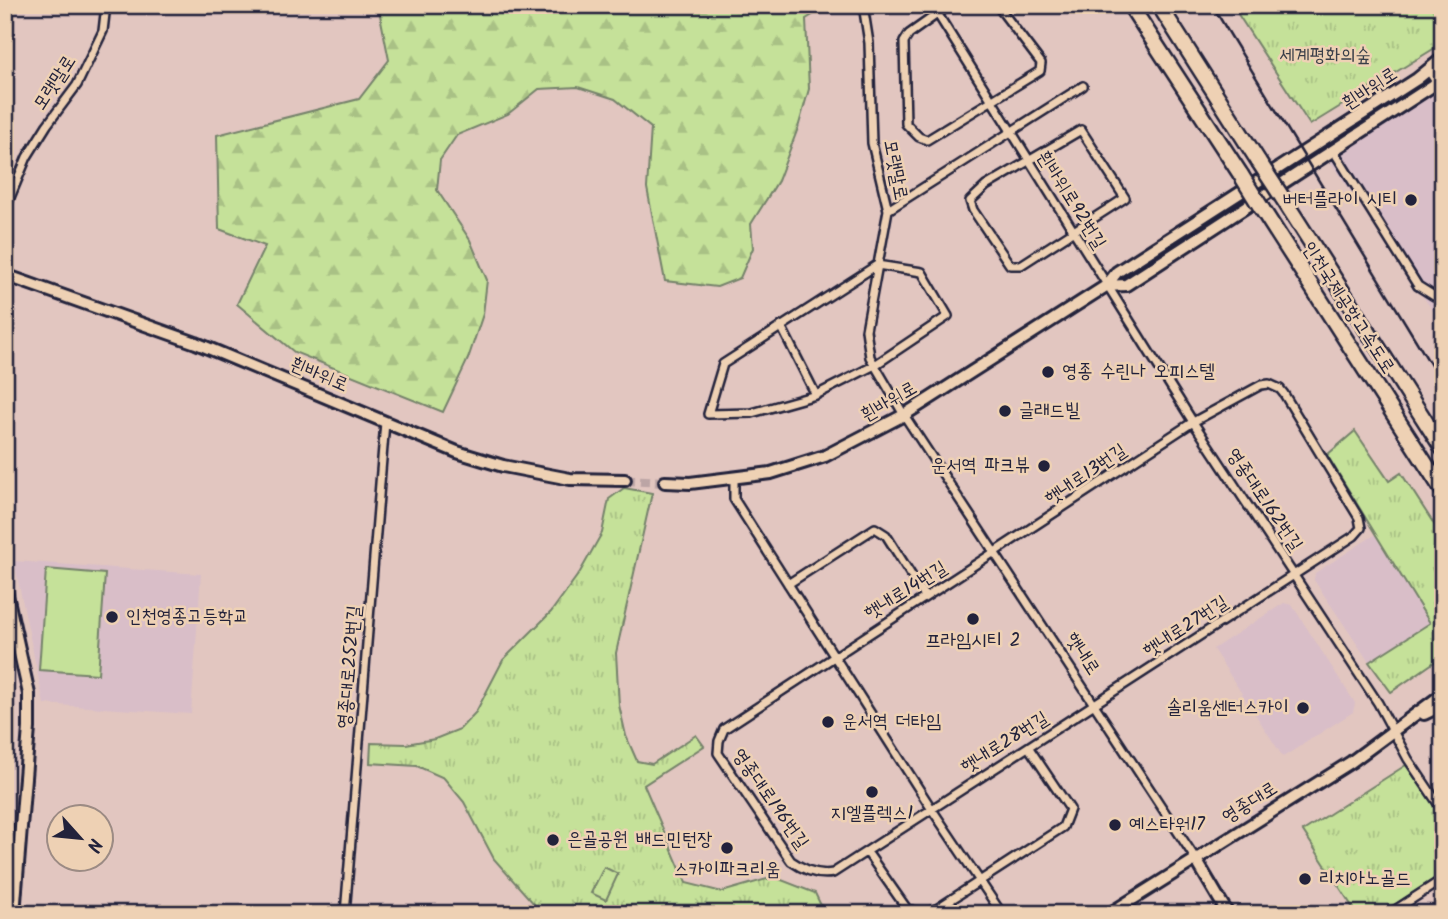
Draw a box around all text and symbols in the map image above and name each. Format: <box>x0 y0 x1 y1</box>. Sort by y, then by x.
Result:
park label: 세계평화의숲 <box>1279 41 1371 71</box>
street label: 모랫말로 <box>26 49 84 117</box>
street label: 흰바위로 <box>1336 60 1404 118</box>
street label: 모랫말로 <box>874 137 916 203</box>
street label: 흰바위로92번길 <box>1029 145 1113 255</box>
place label: 버터플라이 시티 <box>1282 185 1397 215</box>
marker: 버터플라이 시티 <box>1403 192 1419 208</box>
street label: 인천국제공항고속도로 <box>1294 236 1402 380</box>
street label: 흰바위로 <box>285 349 353 401</box>
place label: 영종 수린나 오피스텔 <box>1062 357 1215 387</box>
marker: 영종 수린나 오피스텔 <box>1040 364 1056 380</box>
street label: 흰바위로 <box>855 374 923 430</box>
place label: 글래드빌 <box>1019 396 1081 426</box>
marker: 글래드빌 <box>997 403 1013 419</box>
street label: 햇내로13번길 <box>1039 436 1133 514</box>
street label: 영종대로162번길 <box>1218 442 1310 558</box>
place label: 운서역 파크뷰 <box>931 451 1030 481</box>
marker: 운서역 파크뷰 <box>1036 458 1052 474</box>
street label: 햇내로14번길 <box>859 554 953 628</box>
street label: 햇내로27번길 <box>1137 588 1235 666</box>
place label: 인천영종고등학교 <box>126 602 248 632</box>
street label: 영종대로252번길 <box>330 604 370 730</box>
marker: 인천영종고등학교 <box>104 609 120 625</box>
marker: 프라임시티 2 <box>965 611 981 627</box>
place label: 프라임시티 2 <box>925 626 1021 656</box>
street label: 햇내로 <box>1057 627 1107 681</box>
place label: 솔리움센터스카이 <box>1167 693 1289 723</box>
marker: 솔리움센터스카이 <box>1295 700 1311 716</box>
street label: 햇내로28번길 <box>955 704 1055 782</box>
place label: 운서역 더타임 <box>842 707 941 737</box>
marker: 운서역 더타임 <box>820 714 836 730</box>
street label: 영종대로196번길 <box>724 742 816 856</box>
street label: 영종대로 <box>1216 774 1284 832</box>
marker: 지엘플렉스1 <box>864 784 880 800</box>
place label: 지엘플렉스1 <box>831 799 913 829</box>
north arrow <box>46 804 116 874</box>
place label: 예스타워17 <box>1129 810 1206 840</box>
marker: 예스타워17 <box>1107 817 1123 833</box>
place label: 은골공원 배드민턴장 <box>567 825 712 855</box>
marker: 은골공원 배드민턴장 <box>545 832 561 848</box>
text: N <box>77 833 109 857</box>
marker: 스카이파크리움 <box>719 840 735 856</box>
place label: 스카이파크리움 <box>673 855 781 885</box>
place label: 리치아노골드 <box>1319 864 1411 894</box>
marker: 리치아노골드 <box>1297 871 1313 887</box>

